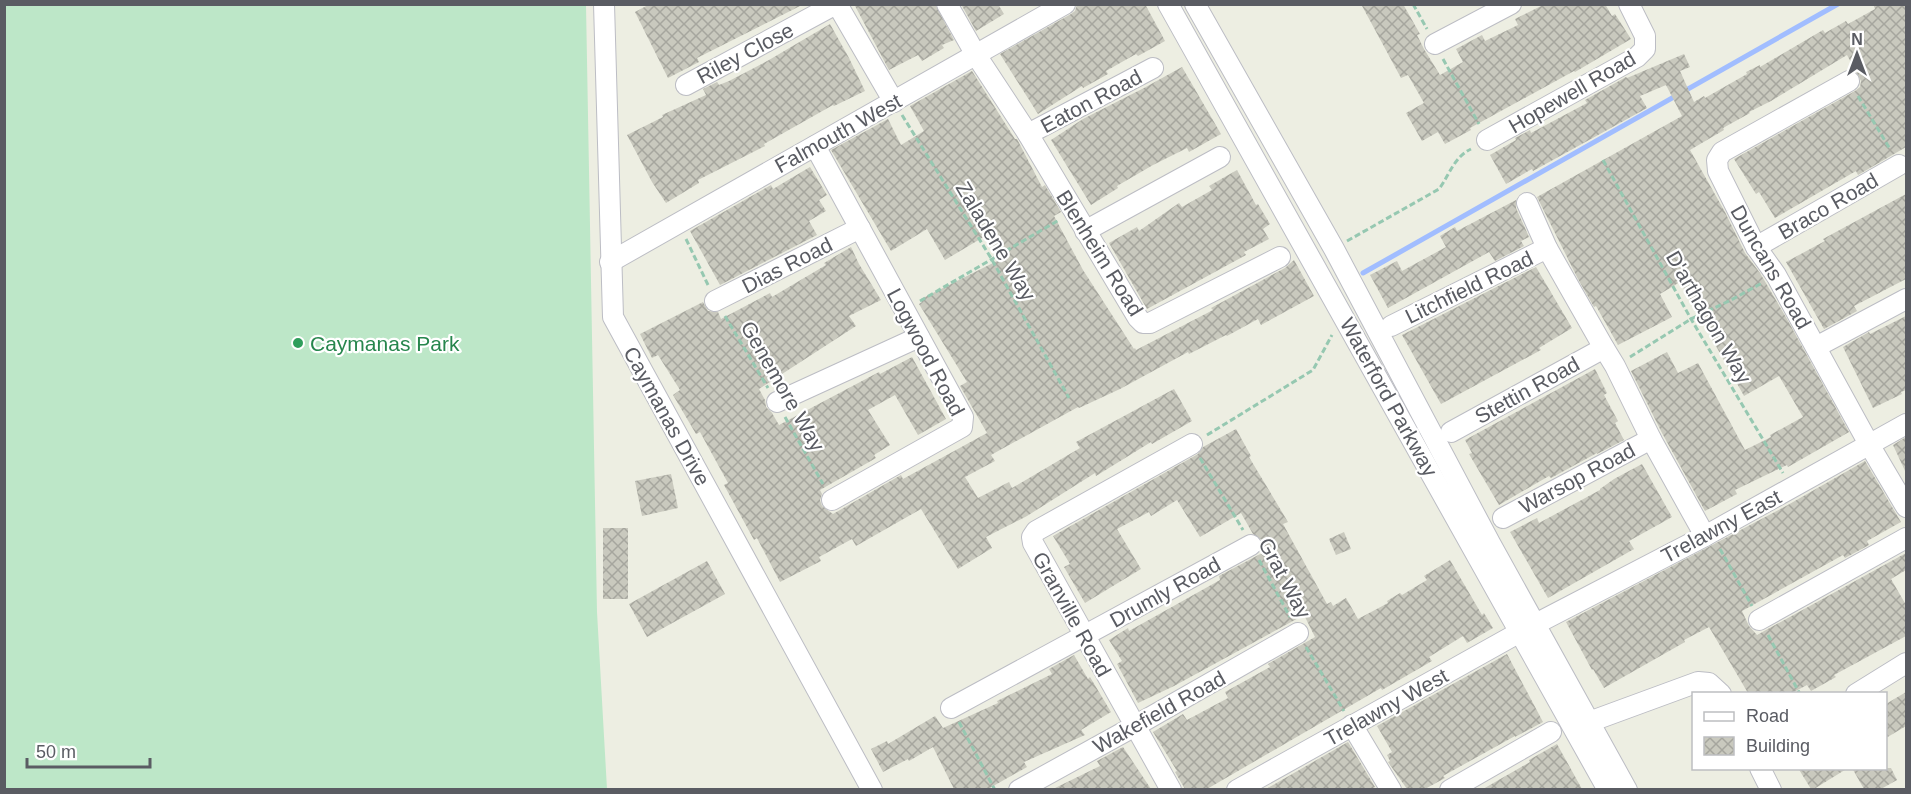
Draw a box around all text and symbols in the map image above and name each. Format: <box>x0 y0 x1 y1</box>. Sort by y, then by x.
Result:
street label: Riley Close <box>693 18 797 88</box>
north arrow <box>1827 24 1887 84</box>
text: N <box>1851 31 1863 48</box>
street label: Hopewell Road <box>1505 46 1639 138</box>
street label: Eaton Road <box>1037 65 1145 137</box>
street label: Falmouth West <box>771 89 905 177</box>
street label: Braco Road <box>1774 168 1882 244</box>
street label: Zaladene Way <box>951 177 1041 305</box>
street label: Blenheim Road <box>1052 186 1148 320</box>
street label: Duncans Road <box>1726 201 1816 333</box>
street label: Dias Road <box>738 232 836 298</box>
street label: Litchfield Road <box>1402 246 1536 328</box>
street label: D'arthagon Way <box>1662 247 1756 388</box>
street label: Logwood Road <box>883 284 969 420</box>
street label: Waterford Parkway <box>1336 314 1442 481</box>
street label: Genemore Way <box>736 317 830 456</box>
place label: Caymanas Park <box>310 332 460 355</box>
marker: Caymanas Park <box>291 336 305 350</box>
street label: Caymanas Drive <box>619 343 715 489</box>
street label: Stettin Road <box>1471 352 1583 428</box>
street label: Warsop Road <box>1515 438 1639 518</box>
street label: Trelawny East <box>1657 485 1785 567</box>
street label: Grat Way <box>1254 534 1316 623</box>
street label: Granville Road <box>1028 548 1116 680</box>
street label: Drumly Road <box>1106 552 1224 632</box>
street label: Trelawny West <box>1320 663 1452 750</box>
street label: Wakefield Road <box>1089 666 1229 758</box>
legend <box>1692 692 1887 770</box>
text: Road <box>1746 706 1789 726</box>
scale bar <box>27 731 150 769</box>
text: Building <box>1746 736 1810 756</box>
text: 50 m <box>36 742 76 762</box>

